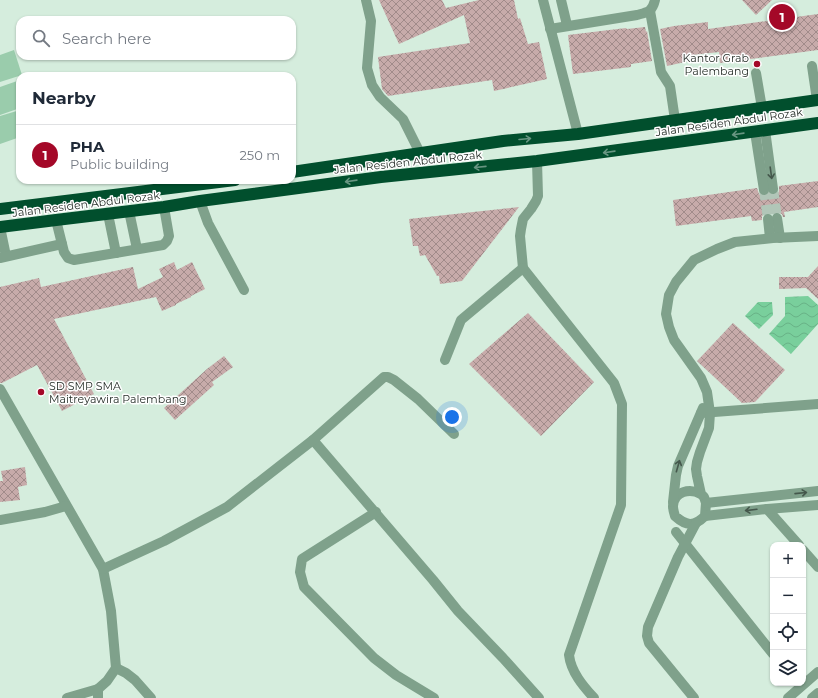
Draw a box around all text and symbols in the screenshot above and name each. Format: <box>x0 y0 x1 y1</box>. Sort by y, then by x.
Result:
pin: 1 <box>769 2 795 32</box>
search box <box>16 16 296 60</box>
icon: search <box>30 27 52 49</box>
text: Search here <box>62 29 151 48</box>
place label: Kantor Grab Palembang <box>683 51 749 78</box>
marker: Kantor Grab Palembang <box>752 59 762 69</box>
text: Nearby <box>32 88 96 108</box>
street label: Jalan Residen Abdul Rozak <box>653 105 804 139</box>
one-way arrow <box>732 130 745 138</box>
one-way arrow <box>518 136 531 143</box>
text: PHA <box>70 137 104 156</box>
text: 1 <box>42 147 48 163</box>
text: 250 m <box>239 147 280 163</box>
street label: Jalan Residen Abdul Rozak <box>332 147 483 177</box>
one-way arrow <box>603 148 616 156</box>
text: Public building <box>70 156 169 172</box>
one-way arrow <box>474 163 487 171</box>
one-way arrow <box>767 167 775 180</box>
one-way arrow <box>345 177 358 185</box>
street label: Jalan Residen Abdul Rozak <box>10 188 161 220</box>
place label: SD SMP SMA Maitreyawira Palembang <box>49 379 187 406</box>
marker: SD SMP SMA Maitreyawira Palembang <box>36 387 46 397</box>
your location <box>442 407 462 427</box>
one-way arrow <box>675 459 682 472</box>
one-way arrow <box>794 489 807 497</box>
one-way arrow <box>745 507 758 514</box>
map controls <box>770 542 806 686</box>
button: + <box>770 542 806 578</box>
button: − <box>770 578 806 614</box>
button: locate <box>770 614 806 650</box>
button: layers <box>770 650 806 686</box>

